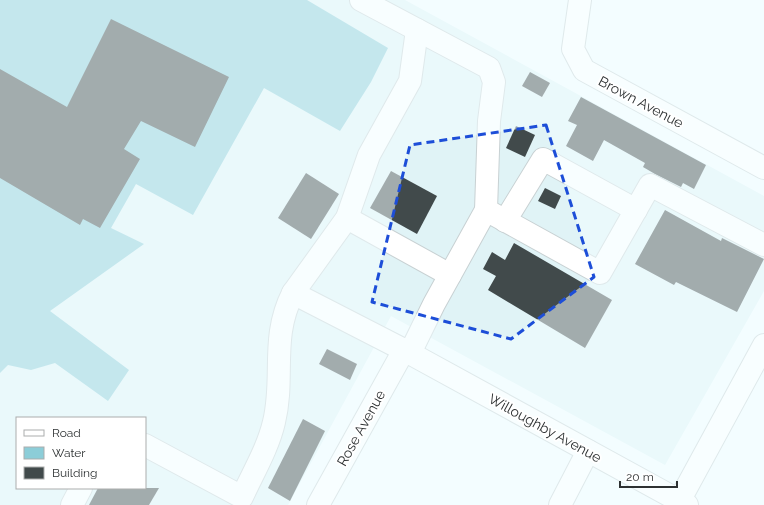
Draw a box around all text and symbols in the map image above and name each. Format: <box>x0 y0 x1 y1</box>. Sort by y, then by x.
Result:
street label: Brown Avenue <box>596 73 686 131</box>
street label: Rose Avenue <box>334 387 388 469</box>
street label: Willoughby Avenue <box>486 390 604 466</box>
legend <box>16 417 146 489</box>
text: Road <box>52 426 81 440</box>
text: Water <box>52 446 86 460</box>
scale bar <box>620 463 677 489</box>
text: Building <box>52 466 98 480</box>
text: 20 m <box>626 470 654 484</box>

